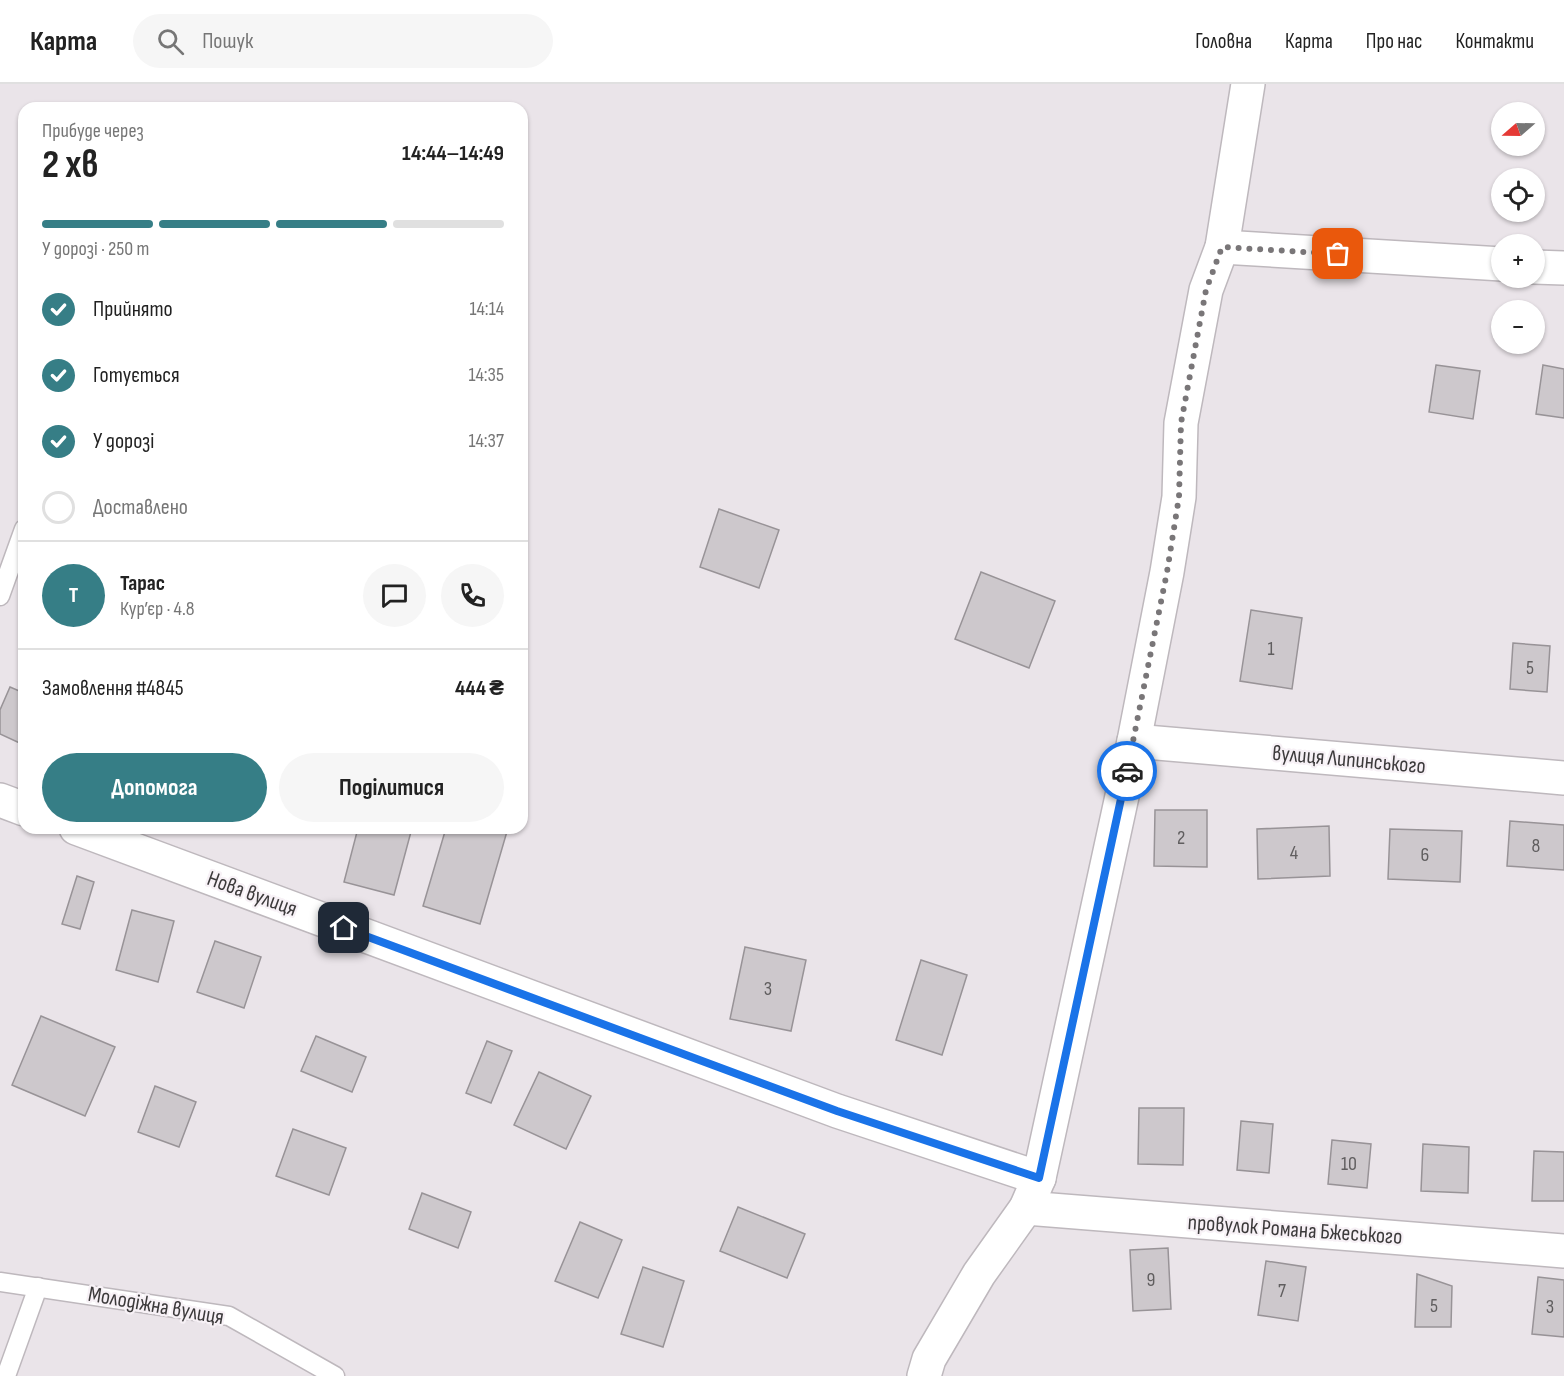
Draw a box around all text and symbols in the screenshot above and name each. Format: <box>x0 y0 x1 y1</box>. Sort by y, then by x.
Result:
search box <box>133 14 553 68</box>
text: Карта <box>30 25 97 58</box>
icon: search <box>154 25 187 58</box>
text: Пошук <box>202 28 253 55</box>
text: Головна <box>1195 29 1252 54</box>
text: Карта <box>1285 29 1333 54</box>
text: Про нас <box>1366 29 1422 54</box>
text: Контакти <box>1455 29 1534 54</box>
north arrow <box>1491 102 1545 156</box>
map controls <box>1491 102 1545 354</box>
text: Прибуде через <box>42 119 144 143</box>
text: 14:44–14:49 <box>402 140 504 167</box>
text: 2 хв <box>42 142 98 189</box>
button: locate <box>1491 168 1545 222</box>
pin <box>1312 228 1363 279</box>
button: + <box>1491 234 1545 288</box>
text: У дорозі · 250 m <box>42 237 149 261</box>
icon: bag <box>1321 237 1354 270</box>
icon: check <box>42 293 75 326</box>
text: Прийнято <box>93 296 173 323</box>
text: 14:14 <box>470 297 504 321</box>
button: − <box>1491 300 1545 354</box>
icon: check <box>42 359 75 392</box>
text: Готується <box>93 362 180 389</box>
text: 14:35 <box>468 363 504 387</box>
icon: check <box>42 425 75 458</box>
text: У дорозі <box>93 428 154 455</box>
text: 14:37 <box>468 429 504 453</box>
text: Доставлено <box>93 494 188 521</box>
button: chat <box>363 564 426 627</box>
button: phone <box>441 564 504 627</box>
text: Тарас <box>120 570 165 597</box>
text: Т <box>69 582 78 609</box>
text: Кур’єр · 4.8 <box>120 597 194 621</box>
house number: 1 <box>1268 637 1275 661</box>
house number: 5 <box>1526 656 1534 680</box>
text: Замовлення #4845 <box>42 675 184 702</box>
text: 444 ₴ <box>455 675 504 702</box>
street label: вулиця Липинського <box>1271 740 1427 780</box>
courier <box>1097 741 1157 801</box>
button: Допомога <box>42 753 267 822</box>
button: Поділитися <box>279 753 504 822</box>
icon: car <box>1111 755 1144 788</box>
house number: 2 <box>1177 826 1185 850</box>
house number: 8 <box>1532 834 1540 858</box>
house number: 4 <box>1290 841 1298 865</box>
house number: 6 <box>1421 843 1429 867</box>
street label: Нова вулиця <box>203 865 301 923</box>
pin <box>318 902 369 953</box>
icon: home <box>327 911 360 944</box>
house number: 3 <box>764 977 772 1001</box>
house number: 10 <box>1341 1152 1357 1176</box>
street label: провулок Романа Бжеського <box>1187 1209 1403 1251</box>
house number: 9 <box>1147 1268 1155 1292</box>
house number: 7 <box>1278 1279 1286 1303</box>
street label: Молодіжна вулиця <box>86 1281 226 1331</box>
house number: 5 <box>1430 1294 1438 1318</box>
house number: 3 <box>1546 1295 1554 1319</box>

